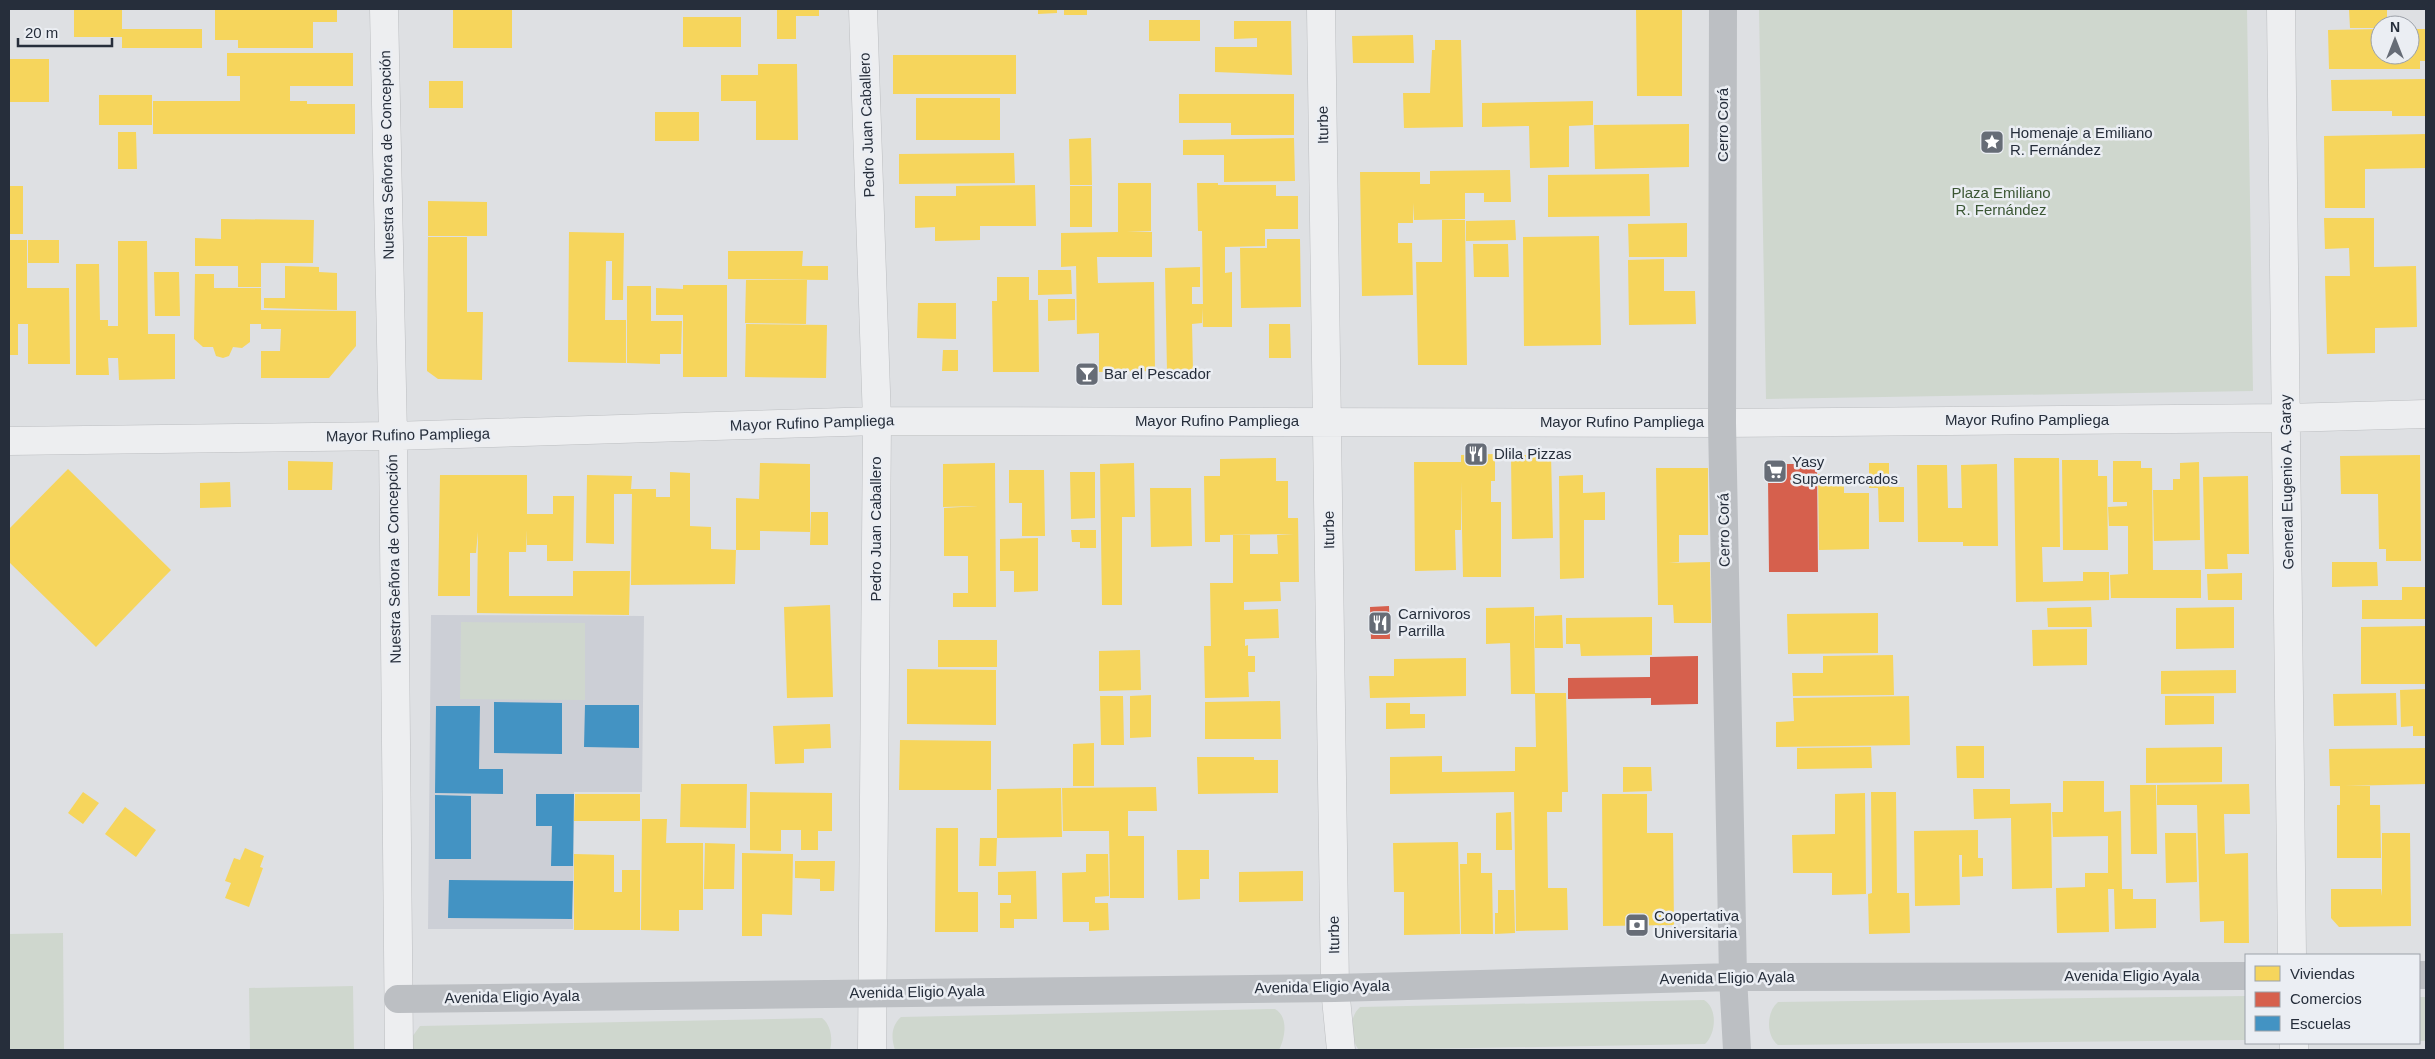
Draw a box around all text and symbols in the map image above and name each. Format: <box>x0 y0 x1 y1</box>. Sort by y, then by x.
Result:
scale bar <box>18 15 111 47</box>
north arrow <box>2370 15 2420 65</box>
text: N <box>2390 19 2400 35</box>
text: 20 m <box>25 24 58 41</box>
street label: Nuestra Señora de Concepción <box>376 50 397 260</box>
street label: Pedro Juan Caballero <box>855 52 878 198</box>
street label: Cerro Corá <box>1714 87 1731 162</box>
street label: Iturbe <box>1314 106 1331 144</box>
place label: Homenaje a Emiliano R. Fernández <box>2010 124 2153 158</box>
place icon: Homenaje a Emiliano R. Fernández <box>1979 129 2005 155</box>
park label: Plaza Emiliano R. Fernández <box>1951 184 2051 218</box>
bar icon: Bar el Pescador <box>1074 361 1100 387</box>
place label: Bar el Pescador <box>1104 365 1211 382</box>
street label: General Eugenio A. Garay <box>2276 394 2297 570</box>
street label: Mayor Rufino Pampliega <box>730 411 895 434</box>
street label: Mayor Rufino Pampliega <box>1945 411 2110 428</box>
street label: Mayor Rufino Pampliega <box>1135 412 1300 429</box>
street label: Mayor Rufino Pampliega <box>1540 413 1705 430</box>
street label: Mayor Rufino Pampliega <box>326 425 491 444</box>
restaurant icon: Dlila Pizzas <box>1463 441 1489 467</box>
place label: Dlila Pizzas <box>1494 445 1572 462</box>
place label: Yasy Supermercados <box>1792 453 1898 487</box>
street label: Nuestra Señora de Concepción <box>383 454 404 664</box>
street label: Pedro Juan Caballero <box>867 456 884 602</box>
supermarket icon: Yasy Supermercados <box>1762 458 1788 484</box>
street label: Cerro Corá <box>1714 492 1733 567</box>
street label: Iturbe <box>1320 511 1337 549</box>
place label: Carnivoros Parrilla <box>1398 605 1471 639</box>
restaurant icon: Carnivoros Parrilla <box>1367 610 1393 636</box>
place label: Coopertativa Universitaria <box>1654 907 1740 941</box>
bank icon: Coopertativa Universitaria <box>1624 912 1650 938</box>
street label: Iturbe <box>1325 916 1342 954</box>
legend <box>2245 954 2420 1044</box>
text: Viviendas <box>2290 965 2355 982</box>
street label: Avenida Eligio Ayala <box>2064 967 2200 984</box>
street label: Avenida Eligio Ayala <box>1659 968 1795 987</box>
street label: Avenida Eligio Ayala <box>1254 977 1390 996</box>
street label: Avenida Eligio Ayala <box>849 982 985 1001</box>
street label: Avenida Eligio Ayala <box>444 987 580 1006</box>
text: Comercios <box>2290 990 2362 1007</box>
text: Escuelas <box>2290 1015 2351 1032</box>

